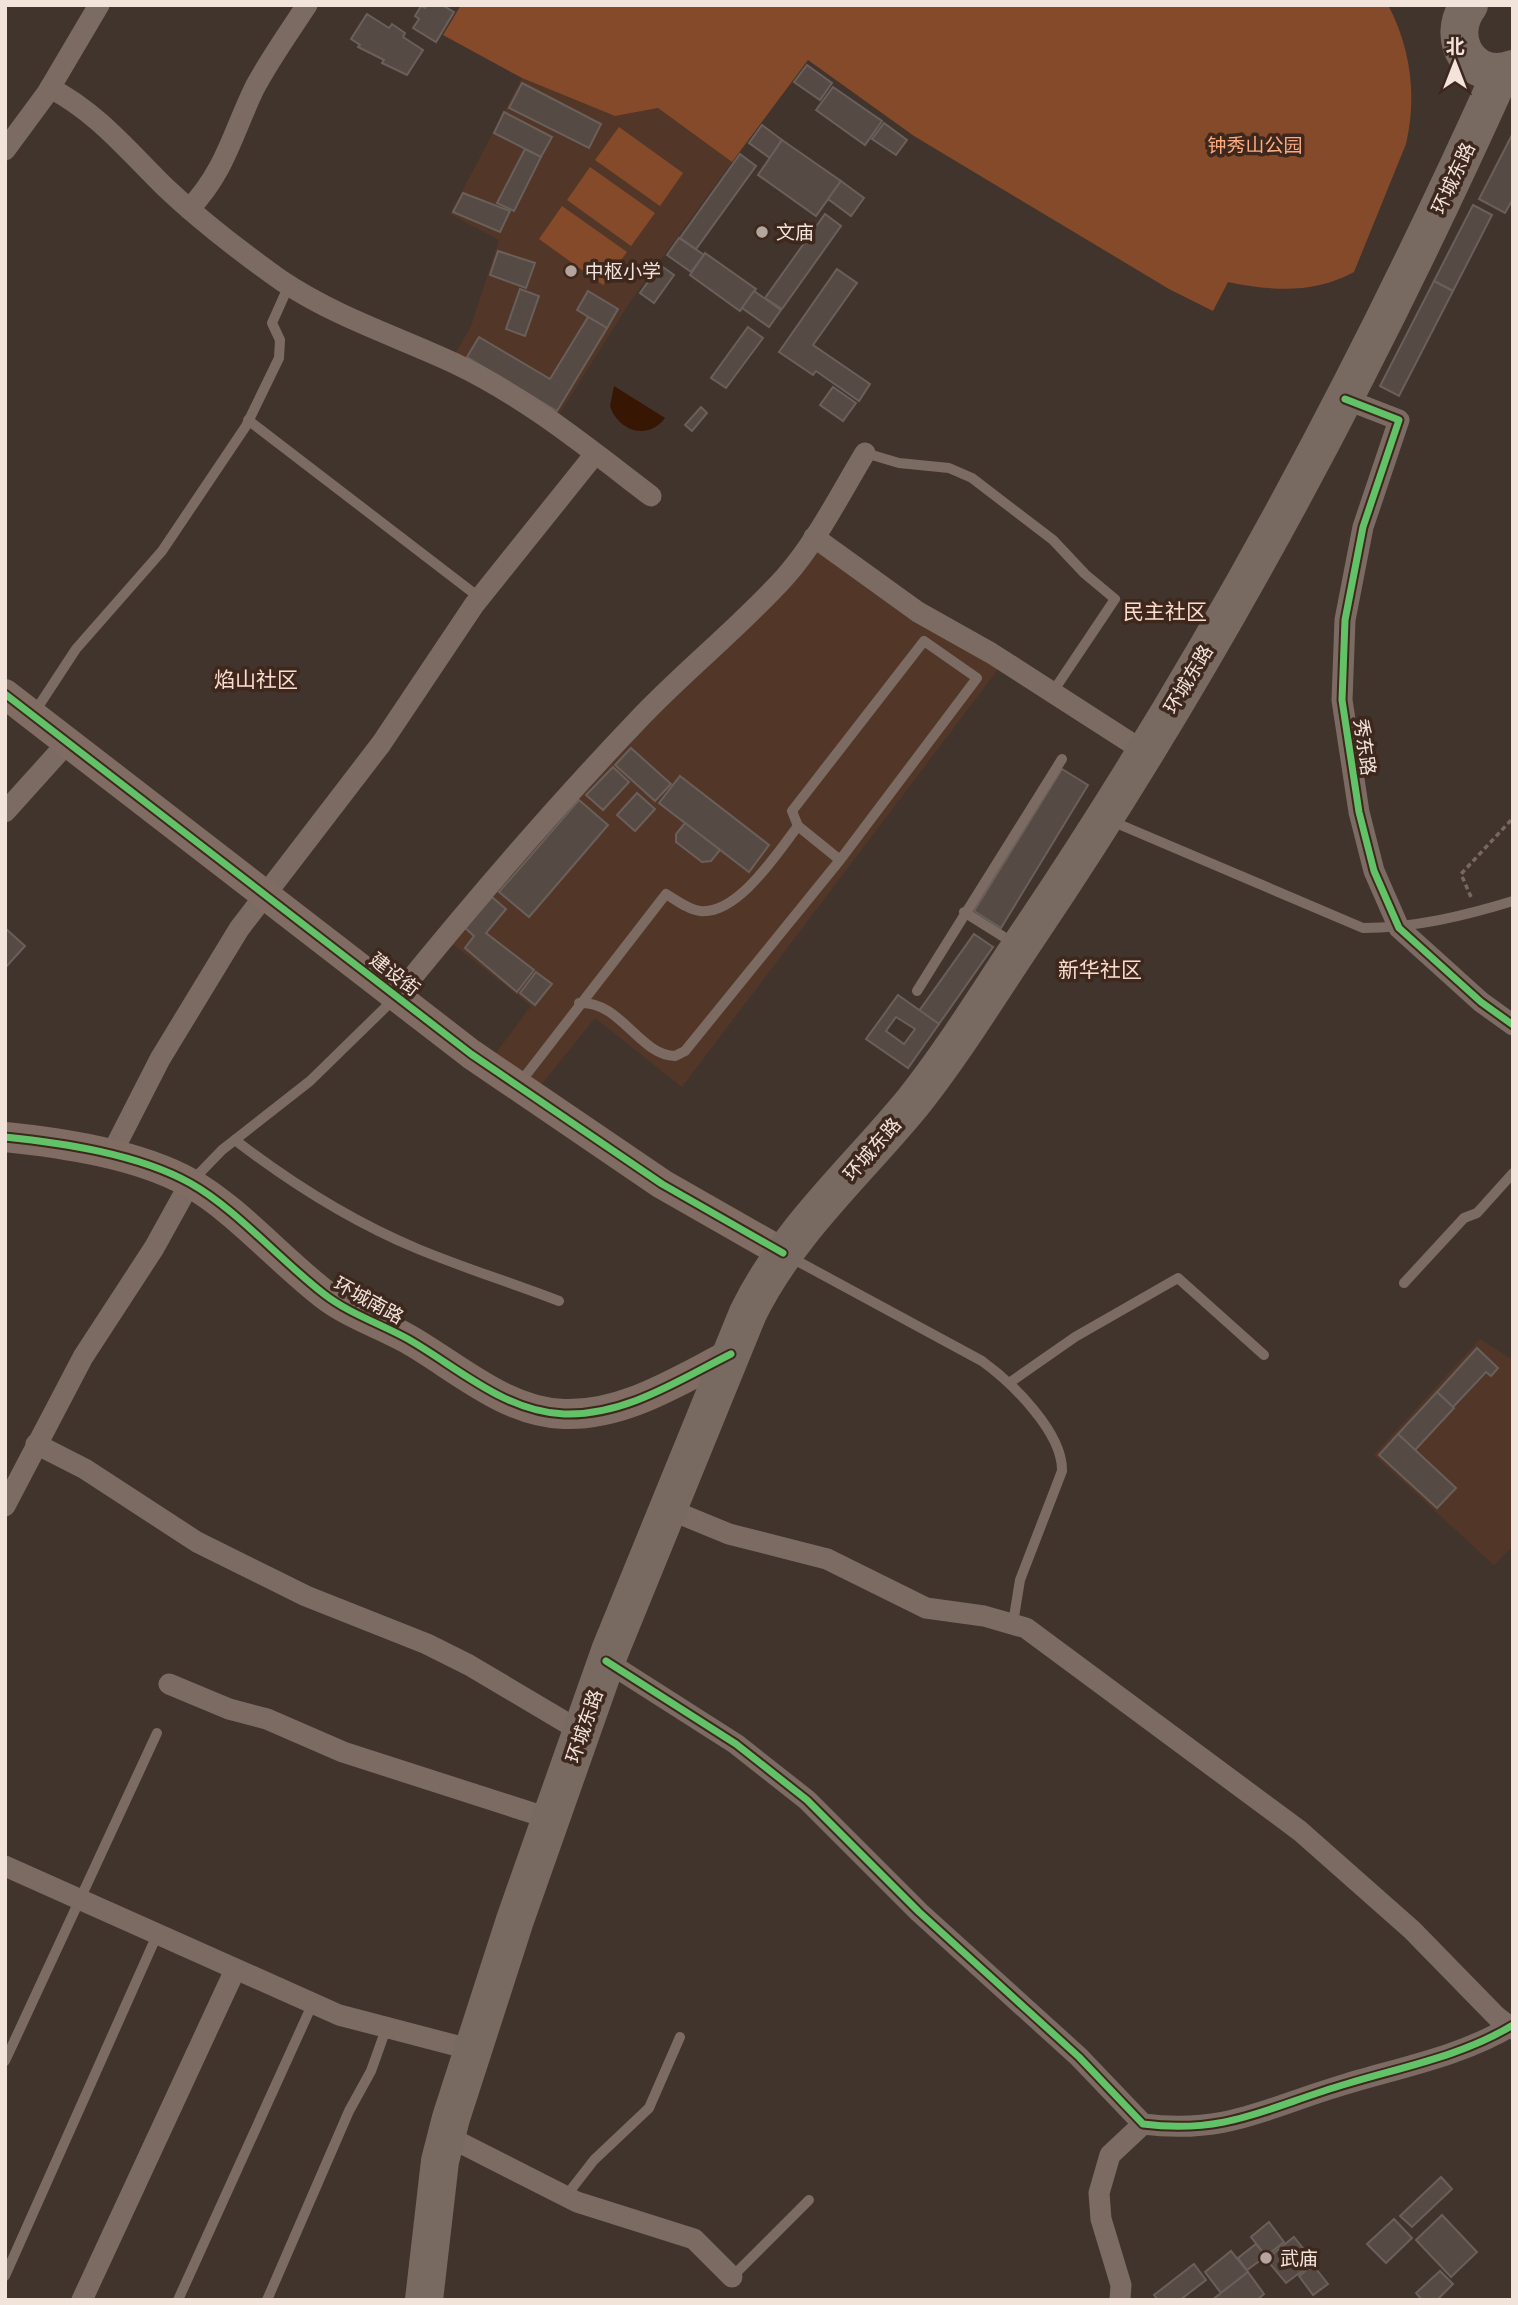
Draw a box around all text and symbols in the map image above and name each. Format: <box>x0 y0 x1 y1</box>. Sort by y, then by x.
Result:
north arrow <box>1420 28 1490 98</box>
text: 北 <box>1445 36 1465 57</box>
park label: 钟秀山公园 <box>1207 135 1303 156</box>
street label: 环城东路 <box>1428 139 1479 217</box>
place label: 文庙 <box>776 222 814 243</box>
marker: 文庙 <box>754 224 770 240</box>
place label: 中枢小学 <box>585 261 661 282</box>
marker: 中枢小学 <box>563 263 579 279</box>
district label: 民主社区 <box>1123 600 1207 623</box>
street label: 环城东路 <box>1160 641 1217 717</box>
district label: 焰山社区 <box>214 668 298 691</box>
street label: 秀东路 <box>1350 717 1379 777</box>
street label: 建设街 <box>366 949 424 1000</box>
district label: 新华社区 <box>1058 958 1142 981</box>
street label: 环城东路 <box>840 1114 905 1185</box>
street label: 环城南路 <box>330 1273 407 1328</box>
street label: 环城东路 <box>562 1687 607 1766</box>
place label: 武庙 <box>1280 2248 1318 2269</box>
marker: 武庙 <box>1258 2250 1274 2266</box>

